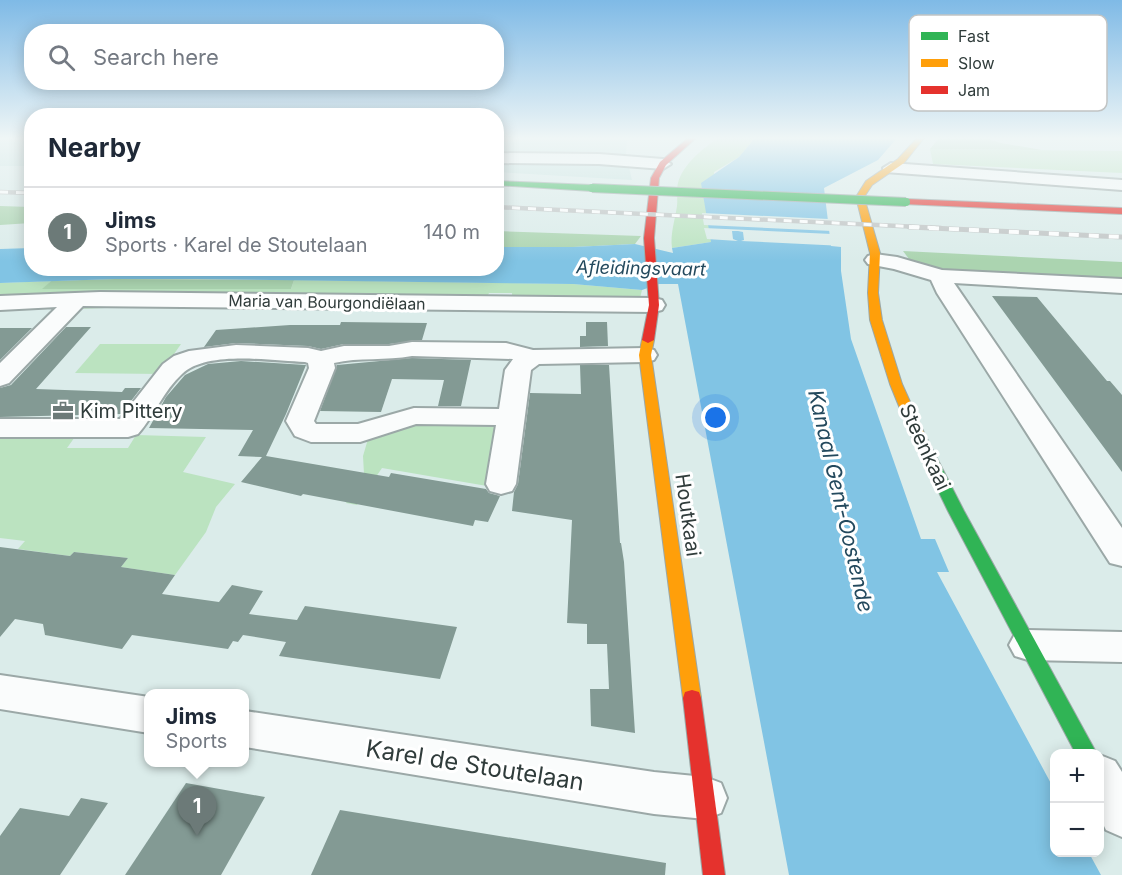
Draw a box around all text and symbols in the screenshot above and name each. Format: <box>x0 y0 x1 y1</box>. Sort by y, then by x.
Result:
legend <box>909 15 1107 111</box>
search box <box>24 24 504 90</box>
text: Fast <box>958 26 990 46</box>
icon: search <box>45 41 78 74</box>
text: Search here <box>93 44 219 70</box>
text: Slow <box>958 53 995 73</box>
text: Jam <box>958 80 990 100</box>
text: Nearby <box>48 132 141 163</box>
text: Jims <box>105 207 156 233</box>
text: 1 <box>63 220 72 244</box>
text: 140 m <box>423 220 480 244</box>
text: Sports · Karel de Stoutelaan <box>105 233 367 257</box>
water label: Afleidingsvaart <box>575 256 707 280</box>
street label: Maria van Bourgondiëlaan <box>228 290 426 314</box>
water label: Kanaal Gent-Oostende <box>803 387 879 615</box>
office icon: Kim Pittery <box>51 399 75 423</box>
place label: Kim Pittery <box>80 399 183 423</box>
street label: Steenkaai <box>895 400 955 494</box>
your location <box>701 403 730 432</box>
street label: Houtkaai <box>670 472 706 558</box>
popup <box>144 689 249 767</box>
text: Jims <box>166 703 217 729</box>
text: Sports <box>166 729 227 753</box>
street label: Karel de Stoutelaan <box>364 733 586 797</box>
map controls <box>1050 749 1104 857</box>
button: + <box>1050 749 1104 803</box>
pin: 1 <box>178 786 216 836</box>
button: − <box>1050 803 1104 857</box>

